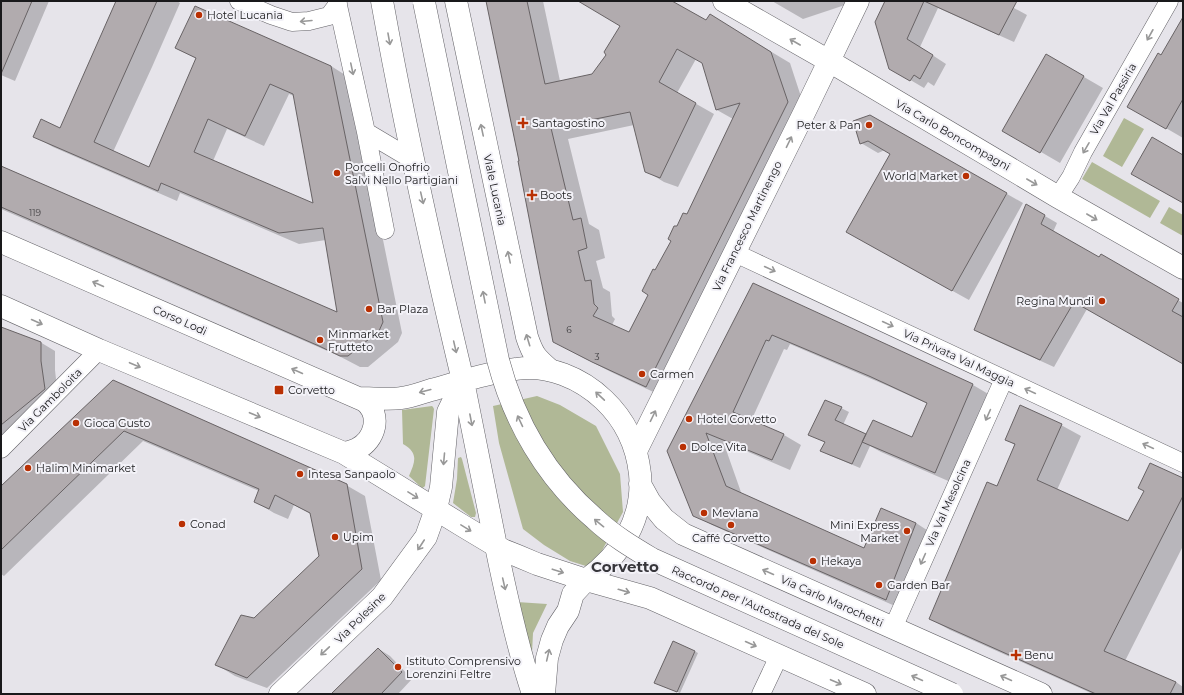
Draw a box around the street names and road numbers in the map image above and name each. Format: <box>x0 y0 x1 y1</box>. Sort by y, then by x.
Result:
street label: Via Val Passiria <box>1087 60 1139 138</box>
street label: Via Carlo Boncompagni <box>893 96 1013 174</box>
street label: Viale Lucania <box>481 153 509 227</box>
street label: Via Francesco Martinengo <box>709 158 785 294</box>
street label: Corso Lodi <box>151 302 209 338</box>
street label: Via Privata Val Maggia <box>901 326 1017 390</box>
street label: Via Gamboloita <box>15 365 85 435</box>
street label: Via Val Mesolcina <box>922 457 974 549</box>
street label: Raccordo per l'Autostrada del Sole <box>669 562 847 652</box>
street label: Via Carlo Marochetti <box>778 572 886 630</box>
street label: Via Polesine <box>332 589 389 646</box>

